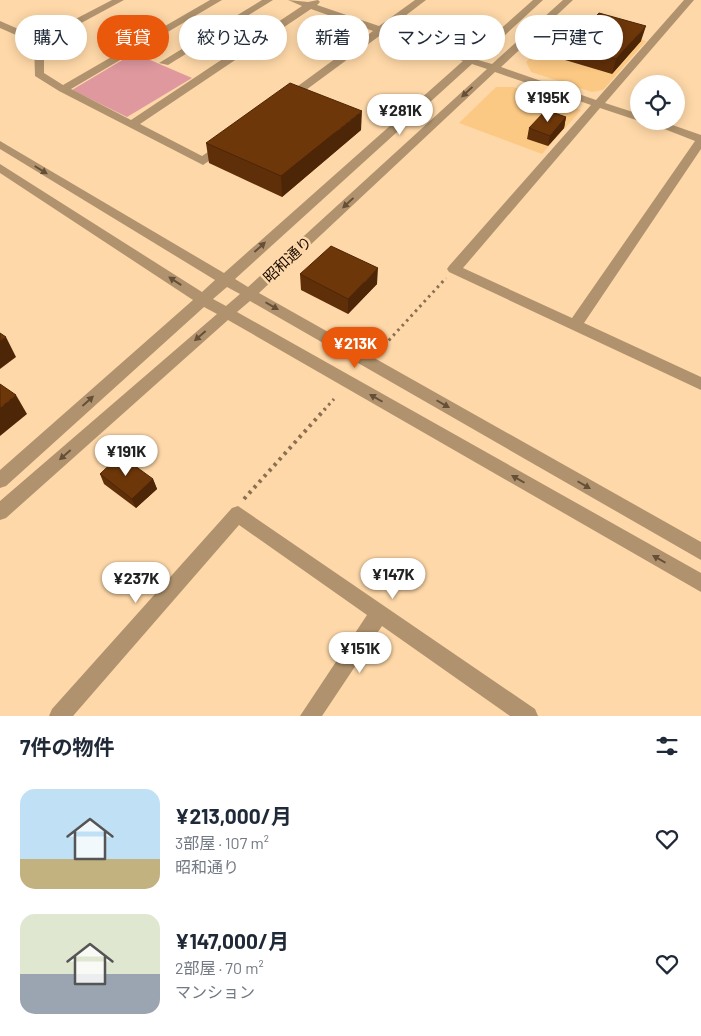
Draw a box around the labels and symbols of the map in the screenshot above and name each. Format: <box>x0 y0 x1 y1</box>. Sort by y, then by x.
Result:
pin: ¥195K <box>513 80 583 123</box>
one-way arrow <box>461 86 473 98</box>
pin: ¥281K <box>365 94 435 136</box>
one-way arrow <box>35 166 48 175</box>
one-way arrow <box>342 197 354 208</box>
street label: 昭和通り <box>259 232 315 286</box>
one-way arrow <box>254 241 267 252</box>
one-way arrow <box>169 277 182 286</box>
one-way arrow <box>265 301 278 310</box>
pin: ¥213K <box>320 326 390 369</box>
one-way arrow <box>194 330 206 342</box>
one-way arrow <box>370 394 383 403</box>
one-way arrow <box>82 396 95 407</box>
one-way arrow <box>436 400 450 408</box>
pin: ¥191K <box>91 434 161 477</box>
one-way arrow <box>59 449 71 461</box>
one-way arrow <box>511 474 524 483</box>
one-way arrow <box>576 481 591 489</box>
one-way arrow <box>652 555 665 564</box>
pin: ¥147K <box>358 558 428 600</box>
pin: ¥237K <box>101 562 171 604</box>
pin: ¥151K <box>325 632 395 674</box>

